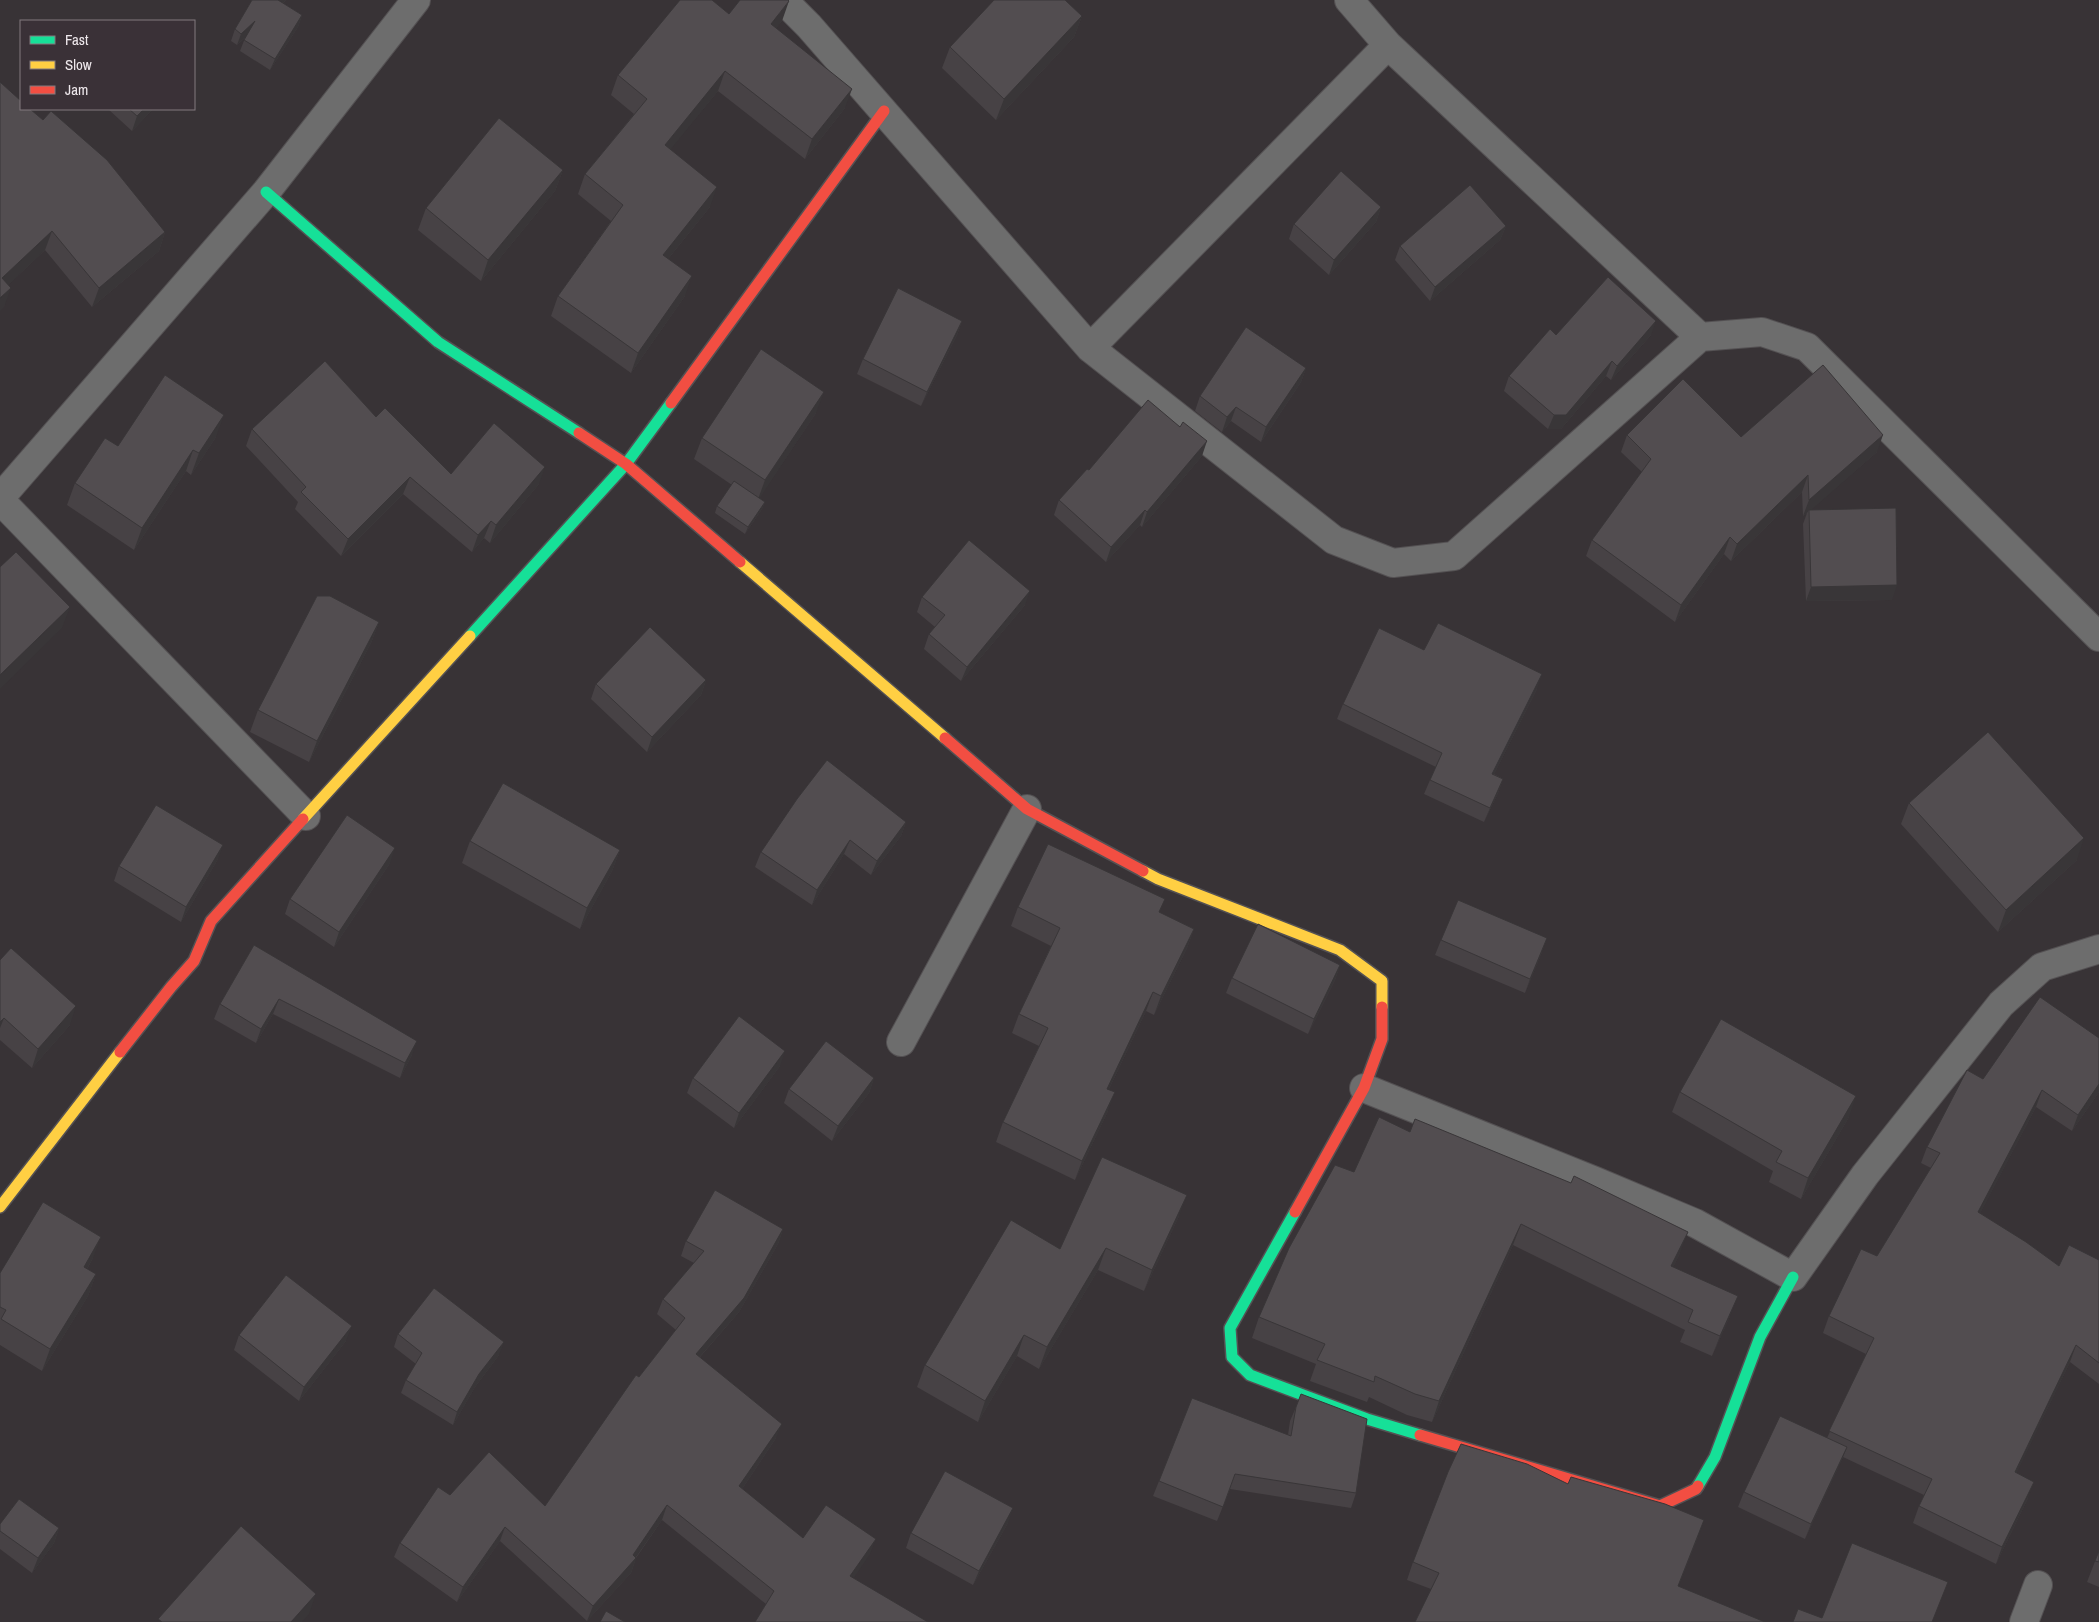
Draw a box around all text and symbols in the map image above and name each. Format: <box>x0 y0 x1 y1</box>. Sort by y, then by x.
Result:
legend <box>20 20 195 110</box>
text: Fast <box>65 29 89 50</box>
text: Slow <box>65 54 92 75</box>
text: Jam <box>65 79 88 100</box>

